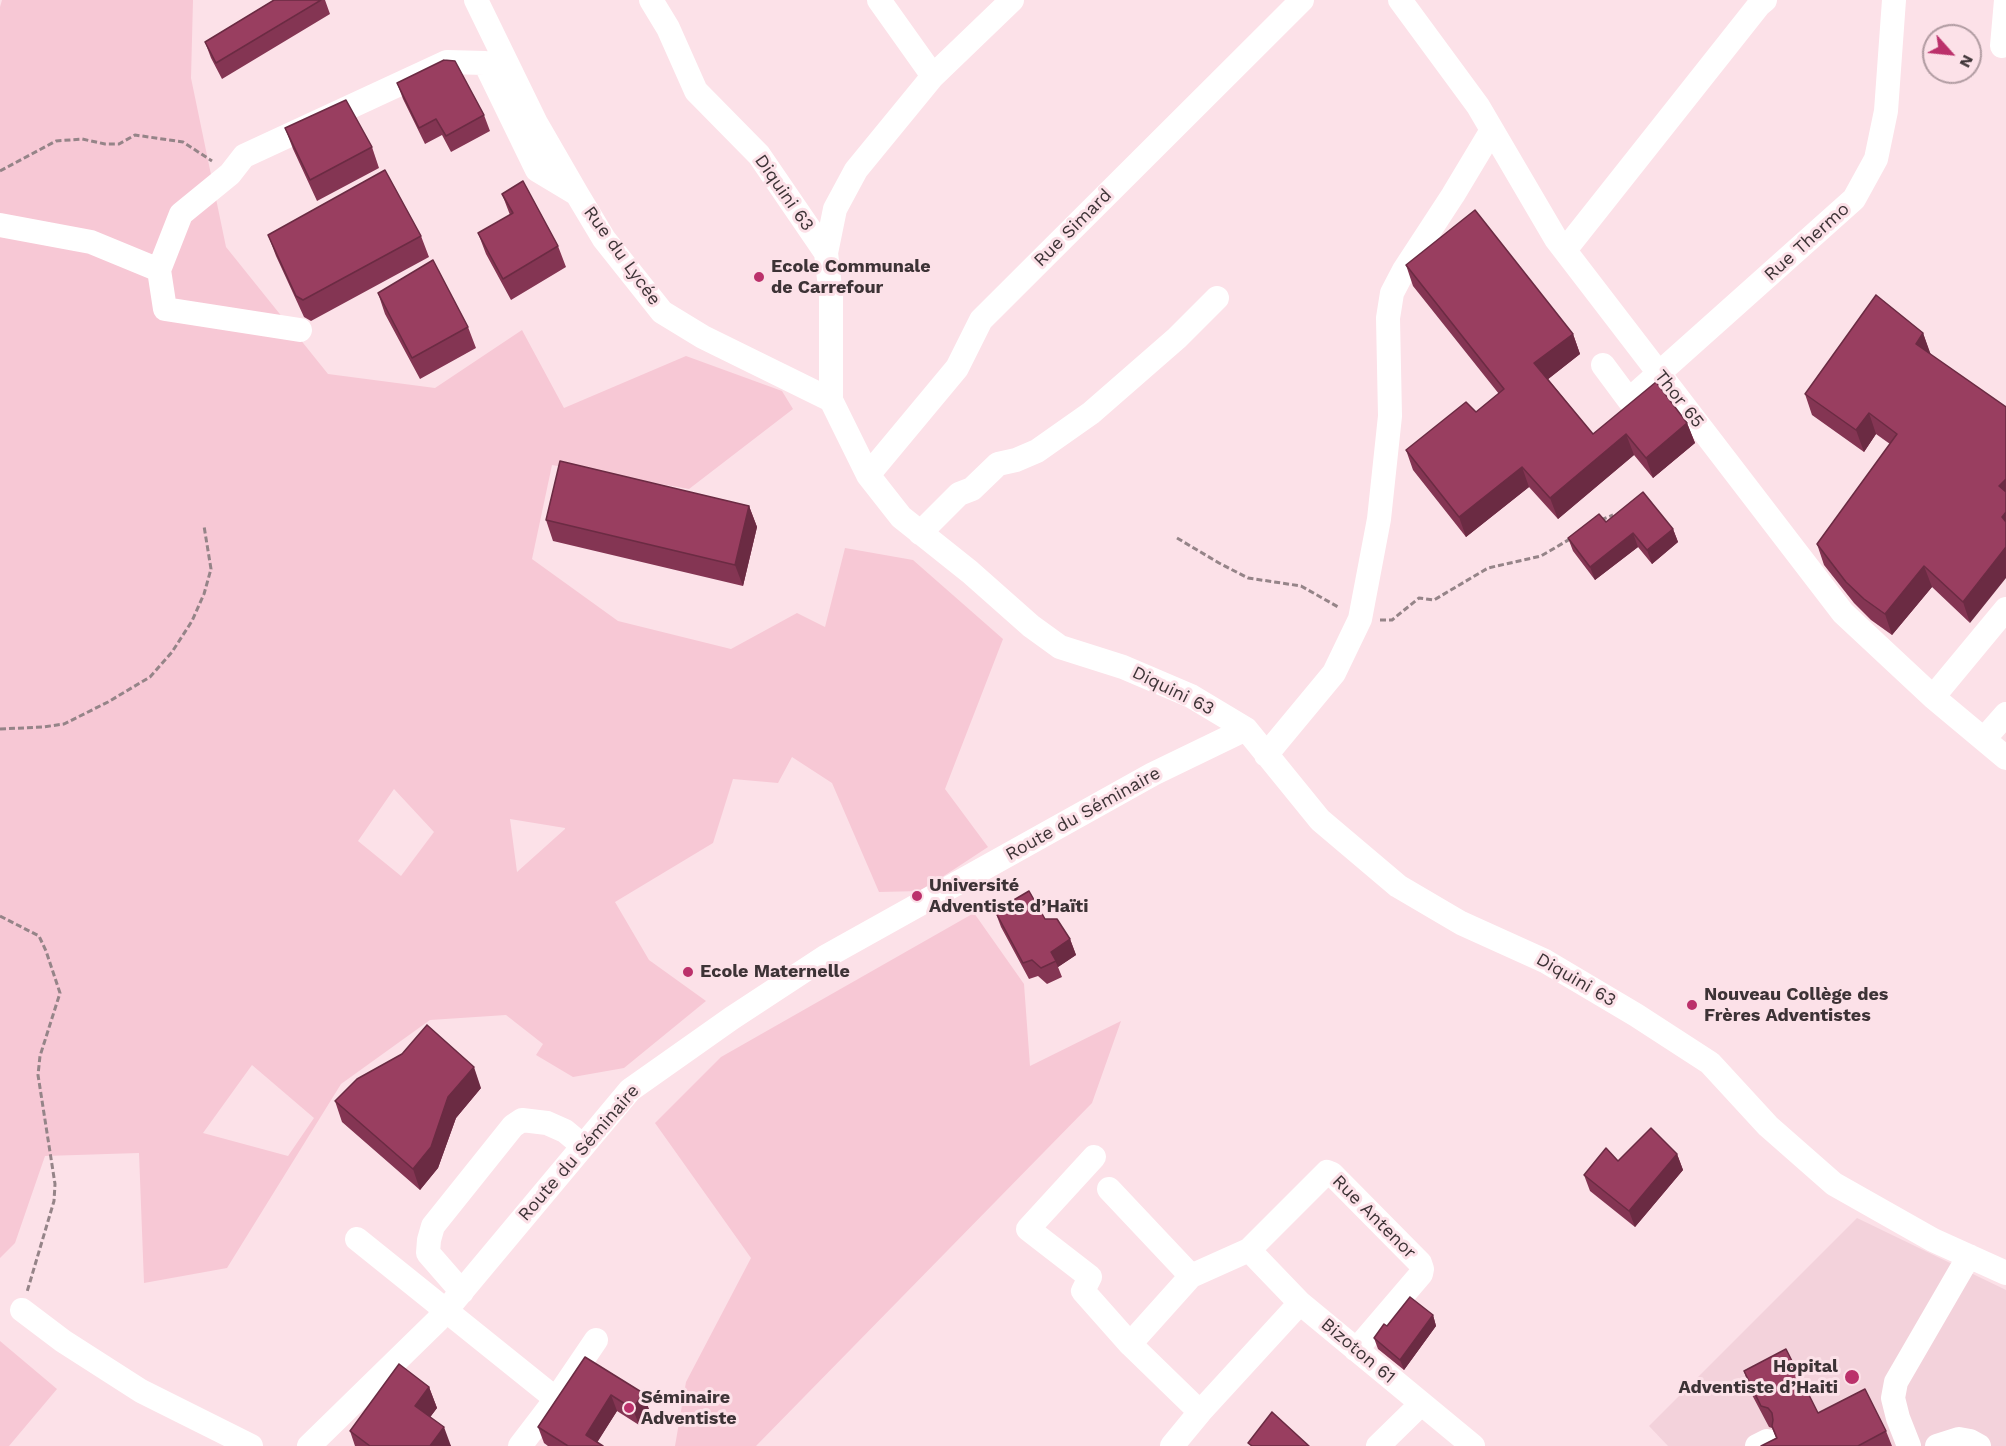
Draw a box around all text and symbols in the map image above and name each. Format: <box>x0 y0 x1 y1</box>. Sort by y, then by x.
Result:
north arrow <box>1922 24 1982 84</box>
text: N <box>1956 52 1978 71</box>
street label: Diquini 63 <box>750 151 818 235</box>
street label: Rue Simard <box>1030 185 1116 271</box>
street label: Rue Thermo <box>1760 198 1854 286</box>
street label: Rue du Lycée <box>579 202 665 310</box>
place label: Ecole Communale de Carrefour <box>771 256 931 298</box>
marker: Ecole Communale de Carrefour <box>752 270 766 284</box>
street label: Thor 65 <box>1650 366 1708 432</box>
street label: Diquini 63 <box>1129 662 1217 720</box>
street label: Route du Séminaire <box>1002 762 1164 866</box>
place label: Université Adventiste d’Haïti <box>929 875 1088 918</box>
marker: Université Adventiste d’Haïti <box>910 889 924 903</box>
street label: Diquini 63 <box>1532 949 1620 1011</box>
place label: Ecole Maternelle <box>700 961 850 983</box>
marker: Ecole Maternelle <box>681 965 695 979</box>
place label: Nouveau Collège des Frères Adventistes <box>1704 984 1888 1026</box>
marker: Nouveau Collège des Frères Adventistes <box>1685 998 1699 1012</box>
street label: Route du Séminaire <box>514 1080 644 1226</box>
street label: Rue Antenor <box>1328 1171 1420 1263</box>
street label: Bizoton 61 <box>1316 1314 1400 1388</box>
place label: Hopital Adventiste d’Haiti <box>1679 1356 1838 1398</box>
marker: Hopital Adventiste d’Haiti <box>1843 1368 1861 1386</box>
place label: Séminaire Adventiste <box>641 1387 737 1430</box>
marker: Séminaire Adventiste <box>622 1401 636 1415</box>

